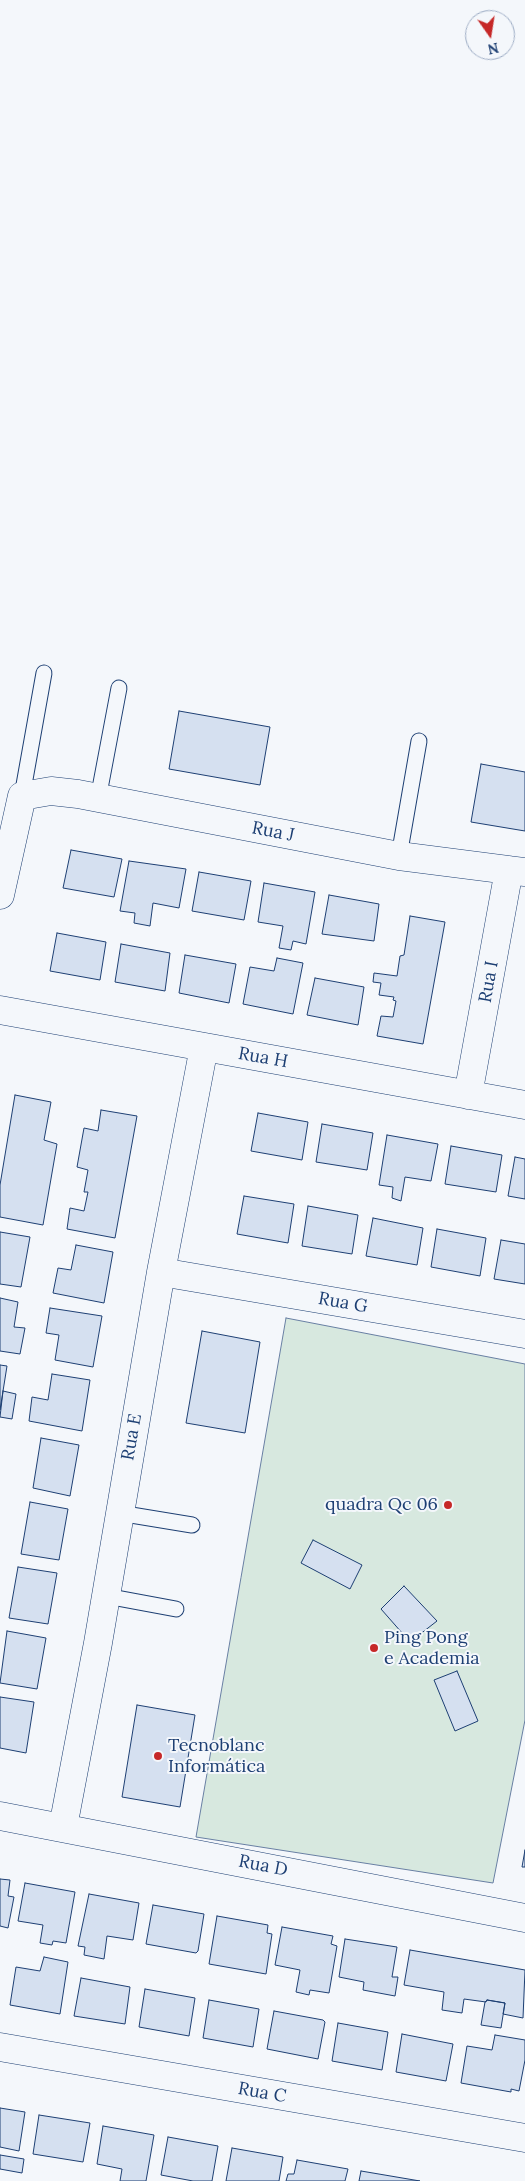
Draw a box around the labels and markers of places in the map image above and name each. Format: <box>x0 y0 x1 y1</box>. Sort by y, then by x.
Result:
place label: quadra Qc 06 <box>325 1494 438 1516</box>
marker: quadra Qc 06 <box>442 1499 454 1511</box>
place label: Ping Pong e Academia <box>384 1627 480 1670</box>
marker: Ping Pong e Academia <box>368 1642 380 1654</box>
place label: Tecnoblanc Informática <box>168 1735 265 1778</box>
marker: Tecnoblanc Informática <box>152 1750 164 1762</box>

